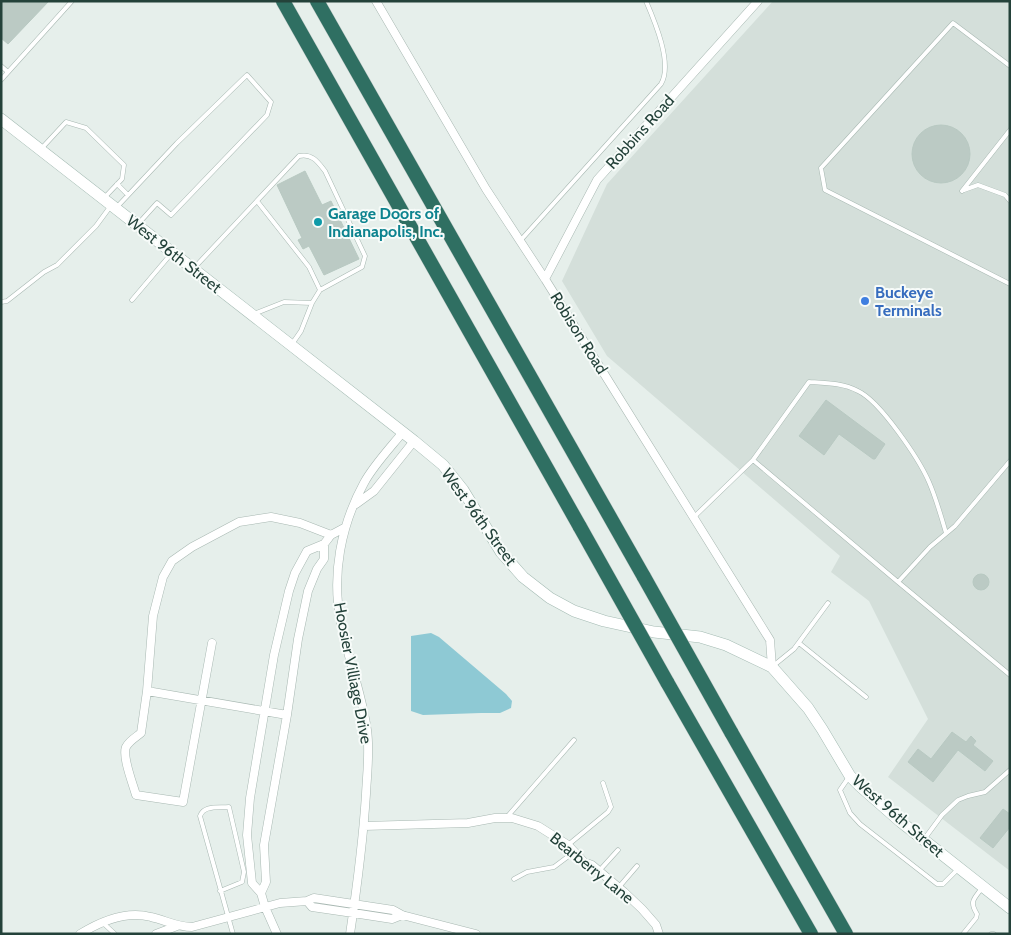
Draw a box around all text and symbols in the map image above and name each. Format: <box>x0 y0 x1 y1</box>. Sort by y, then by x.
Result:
street label: Robbins Road <box>602 91 678 173</box>
place label: Garage Doors of Indianapolis, Inc. <box>328 204 443 241</box>
street label: West 96th Street <box>123 211 226 297</box>
marker: Garage Doors of Indianapolis, Inc. <box>312 216 324 228</box>
place label: Buckeye Terminals <box>875 283 942 320</box>
street label: Robison Road <box>546 288 612 378</box>
marker: Buckeye Terminals <box>859 295 871 307</box>
street label: West 96th Street <box>437 465 521 570</box>
street label: Hoosier Villiage Drive <box>330 601 376 745</box>
street label: West 96th Street <box>848 771 948 861</box>
street label: Bearberry Lane <box>546 828 638 908</box>

